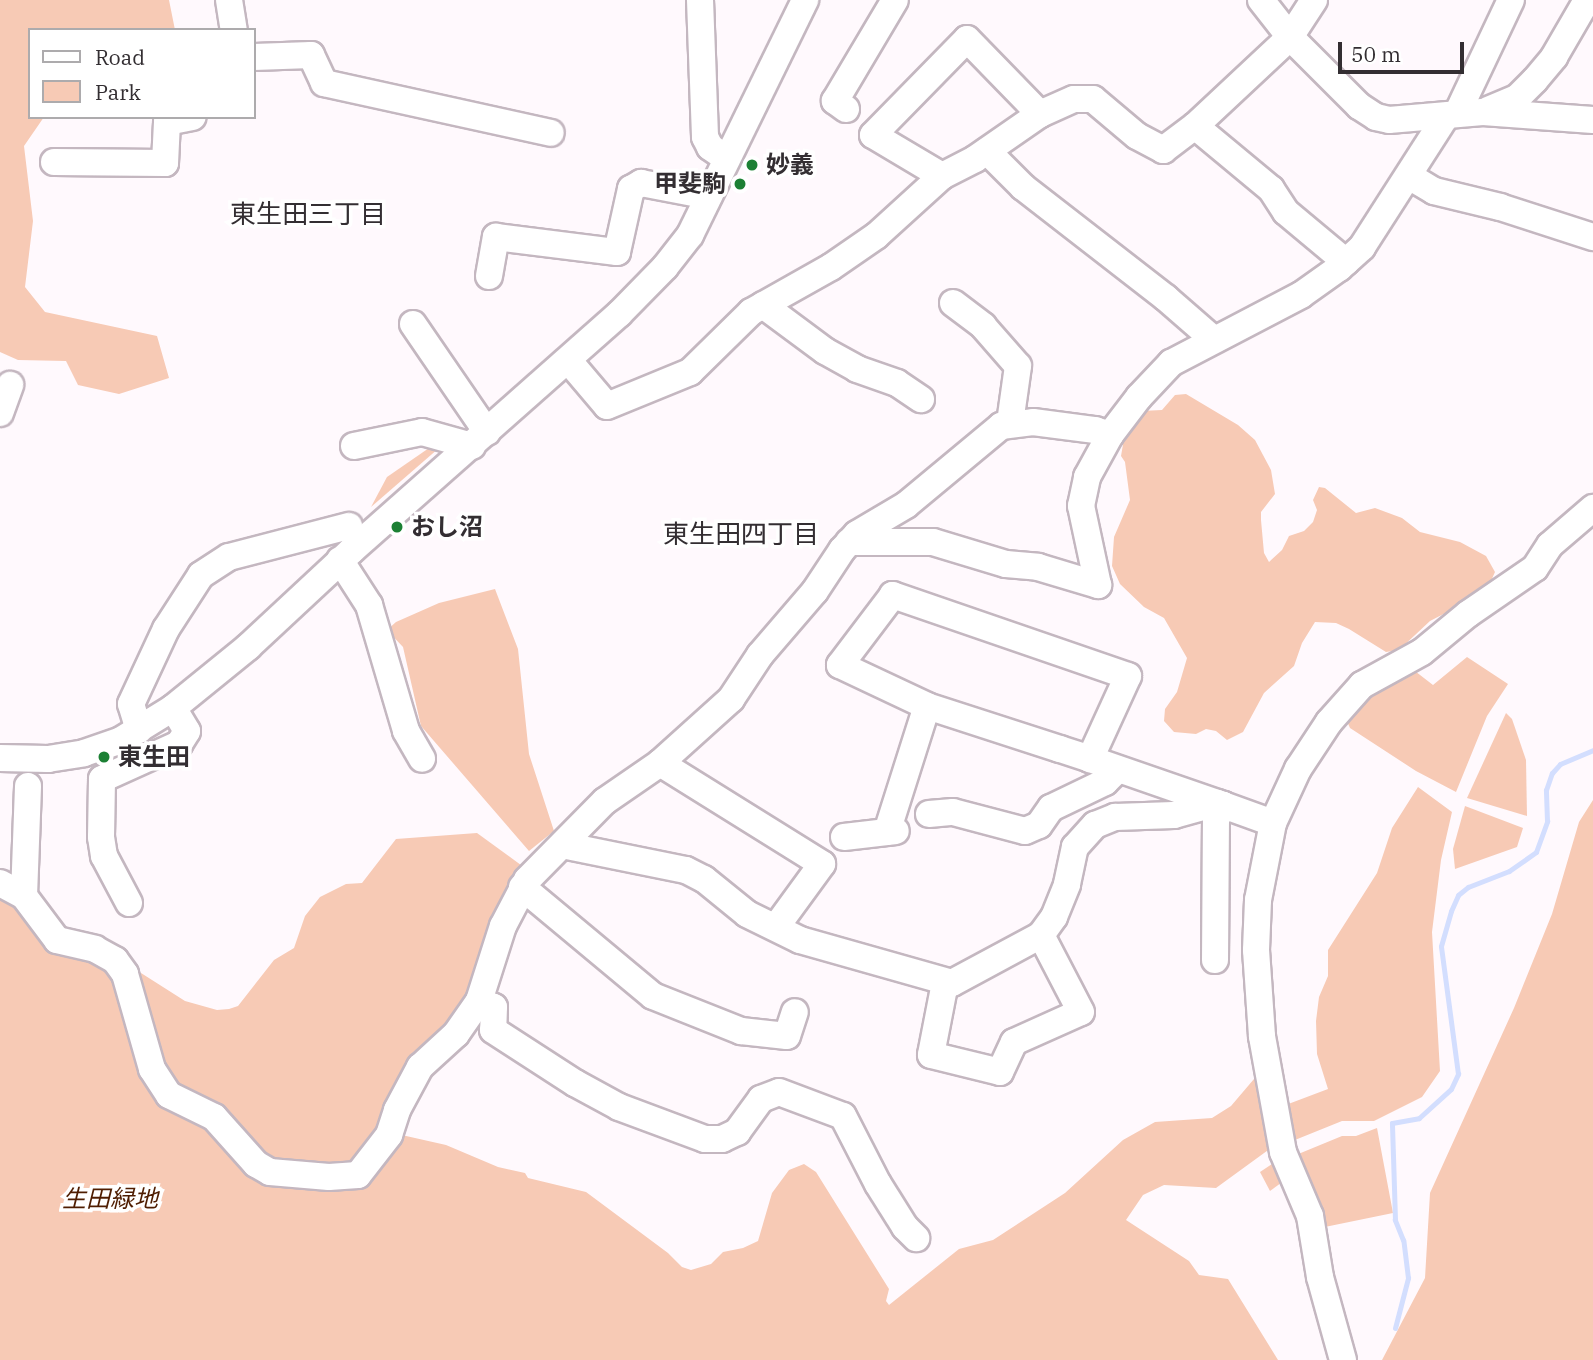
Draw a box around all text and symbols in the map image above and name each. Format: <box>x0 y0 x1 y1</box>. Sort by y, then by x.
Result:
legend <box>28 28 256 119</box>
scale bar <box>1341 28 1467 72</box>
text: 50 m <box>1351 40 1401 68</box>
text: Road <box>95 43 145 71</box>
text: Park <box>95 78 141 106</box>
place label: 妙義 <box>766 151 814 179</box>
marker: 妙義 <box>744 157 760 173</box>
place label: 甲斐駒 <box>654 170 726 198</box>
marker: 甲斐駒 <box>732 176 748 192</box>
district label: 東生田三丁目 <box>230 198 386 230</box>
place label: おし沼 <box>411 513 483 541</box>
district label: 東生田四丁目 <box>663 518 819 550</box>
marker: おし沼 <box>389 519 405 535</box>
place label: 東生田 <box>118 743 190 771</box>
marker: 東生田 <box>96 749 112 765</box>
park label: 生田緑地 <box>62 1185 158 1213</box>

